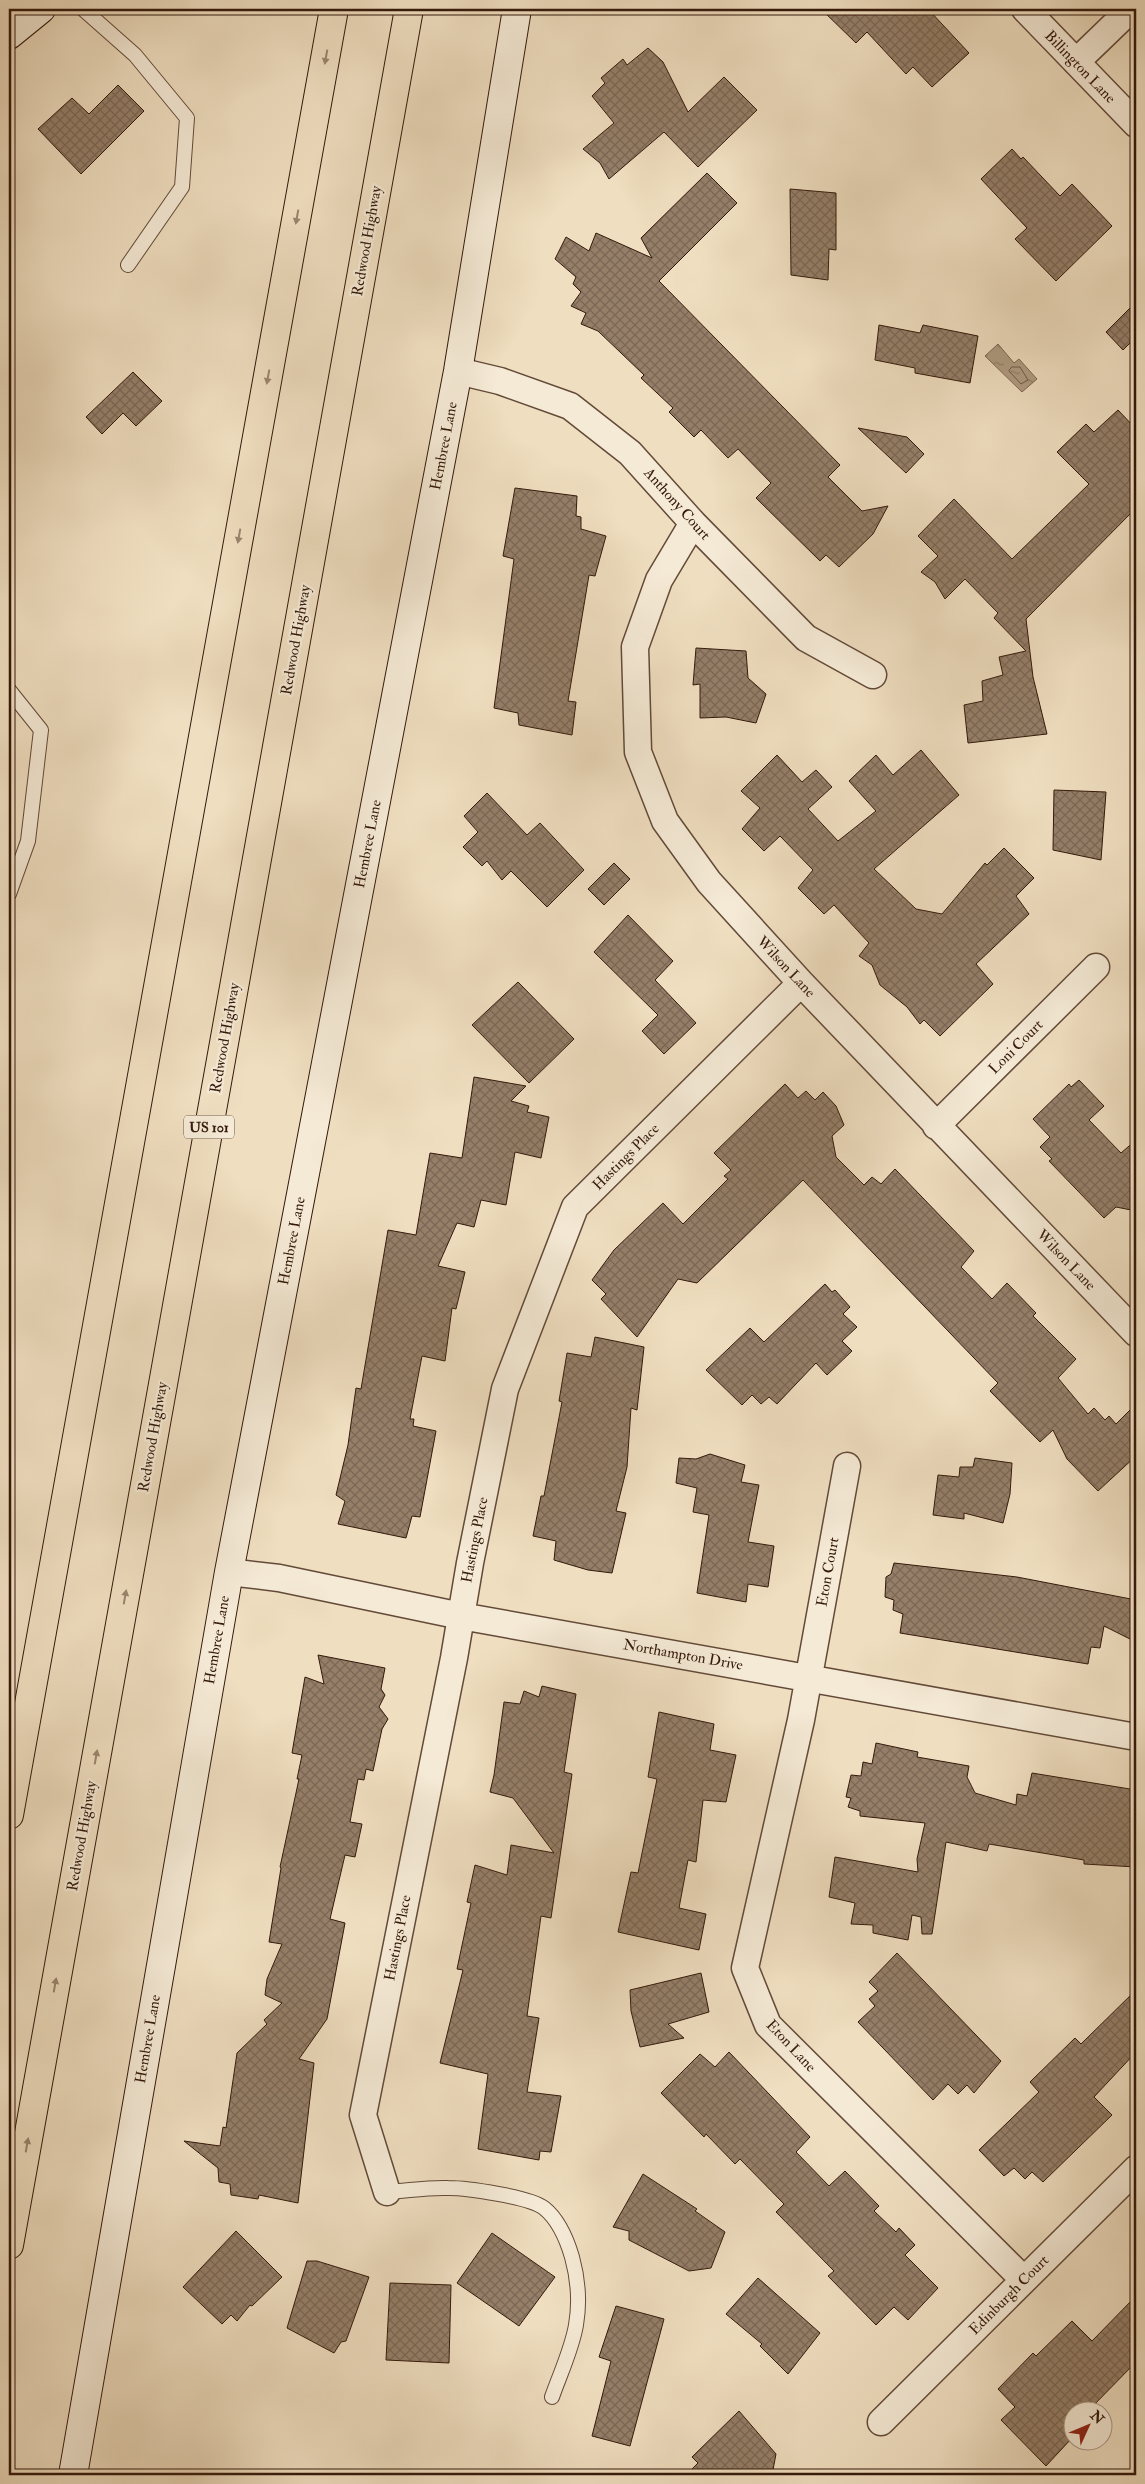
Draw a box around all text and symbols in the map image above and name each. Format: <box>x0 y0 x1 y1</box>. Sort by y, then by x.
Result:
street label: Billington Lane <box>1040 26 1120 108</box>
one-way arrow <box>321 49 329 65</box>
street label: Redwood Highway <box>348 184 386 298</box>
one-way arrow <box>293 209 301 224</box>
one-way arrow <box>264 369 272 385</box>
street label: Hembree Lane <box>426 400 462 492</box>
street label: Anthony Court <box>639 463 715 544</box>
one-way arrow <box>235 529 243 545</box>
street label: Redwood Highway <box>277 583 315 697</box>
street label: Hembree Lane <box>350 798 386 890</box>
street label: Wilson Lane <box>752 931 819 1002</box>
street label: Redwood Highway <box>206 981 244 1095</box>
street label: Loni Court <box>985 1016 1047 1078</box>
road number: US 101 <box>184 1116 234 1138</box>
street label: Hastings Place <box>589 1120 663 1194</box>
street label: Hembree Lane <box>274 1195 310 1287</box>
street label: Wilson Lane <box>1032 1225 1100 1294</box>
street label: Redwood Highway <box>134 1380 172 1494</box>
street label: Hastings Place <box>457 1495 493 1585</box>
street label: Eton Court <box>813 1536 843 1608</box>
one-way arrow <box>121 1588 129 1604</box>
street label: Hembree Lane <box>200 1594 234 1686</box>
street label: Northampton Drive <box>621 1635 744 1676</box>
one-way arrow <box>93 1748 101 1764</box>
street label: Redwood Highway <box>63 1779 101 1893</box>
street label: Hastings Place <box>380 1893 416 1983</box>
one-way arrow <box>52 1977 60 1993</box>
street label: Hembree Lane <box>131 1993 165 2085</box>
street label: Eton Lane <box>762 2016 820 2076</box>
one-way arrow <box>23 2137 31 2153</box>
street label: Edinburgh Court <box>965 2251 1053 2339</box>
north arrow <box>1062 2402 1112 2452</box>
text: N <box>1086 2406 1108 2428</box>

